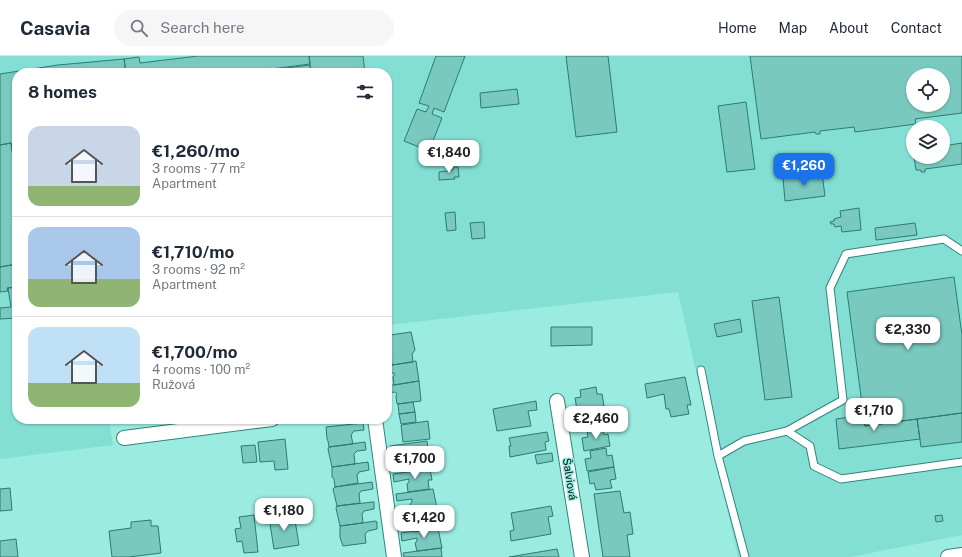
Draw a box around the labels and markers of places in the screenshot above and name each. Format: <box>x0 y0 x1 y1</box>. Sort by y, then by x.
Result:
pin: €1,840 <box>416 140 482 174</box>
pin: €1,260 <box>771 153 837 187</box>
pin: €2,330 <box>875 317 941 351</box>
pin: €1,710 <box>841 398 907 432</box>
pin: €2,460 <box>563 406 629 440</box>
pin: €1,700 <box>382 446 448 480</box>
pin: €1,180 <box>251 498 317 532</box>
pin: €1,420 <box>391 505 457 539</box>

